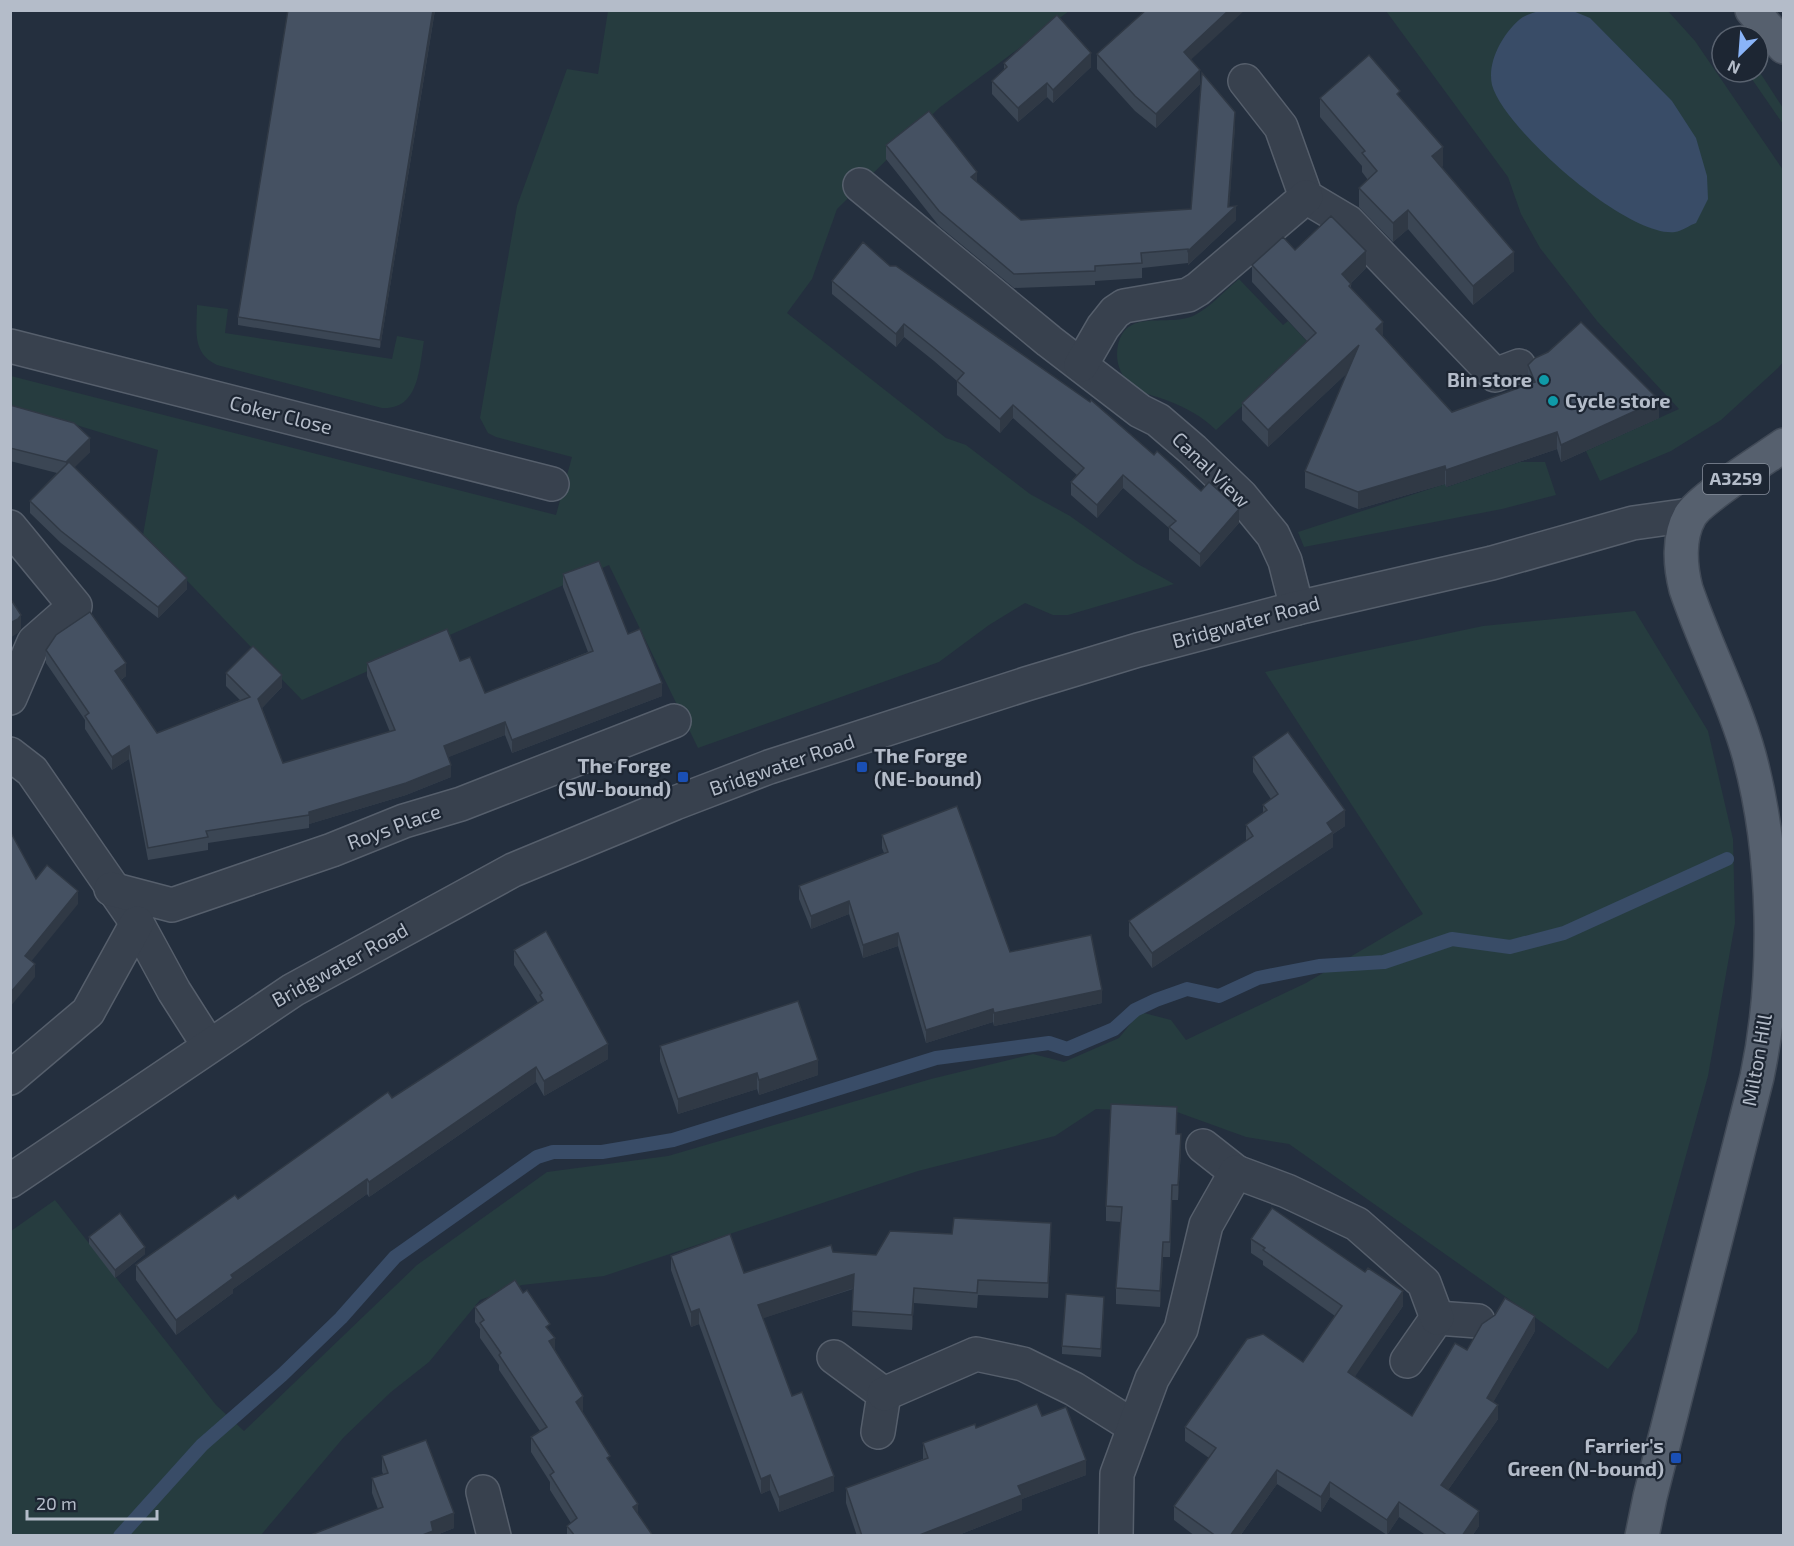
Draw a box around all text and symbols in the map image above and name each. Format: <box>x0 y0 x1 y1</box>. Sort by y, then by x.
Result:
north arrow <box>1710 24 1770 84</box>
text: N <box>1724 57 1743 79</box>
place label: Bin store <box>1447 367 1532 391</box>
marker: Bin store <box>1537 373 1551 387</box>
place label: Cycle store <box>1565 388 1670 413</box>
street label: Coker Close <box>227 390 335 438</box>
marker: Cycle store <box>1546 394 1560 408</box>
street label: Canal View <box>1168 426 1256 512</box>
road number: A3259 <box>1703 464 1769 494</box>
street label: Bridgwater Road <box>1169 590 1322 652</box>
street label: Bridgwater Road <box>706 728 857 800</box>
place label: The Forge (NE-bound) <box>874 743 982 790</box>
place label: The Forge (SW-bound) <box>558 753 671 800</box>
marker: The Forge (NE-bound) <box>855 760 869 774</box>
marker: The Forge (SW-bound) <box>676 770 690 784</box>
street label: Roys Place <box>344 798 444 854</box>
street label: Bridgwater Road <box>267 917 412 1011</box>
street label: Milton Hill <box>1736 1012 1776 1108</box>
place label: Farrier's Green (N-bound) <box>1507 1433 1664 1480</box>
marker: Farrier's Green (N-bound) <box>1669 1451 1683 1465</box>
scale bar <box>27 1483 158 1521</box>
text: 20 m <box>36 1492 77 1514</box>

